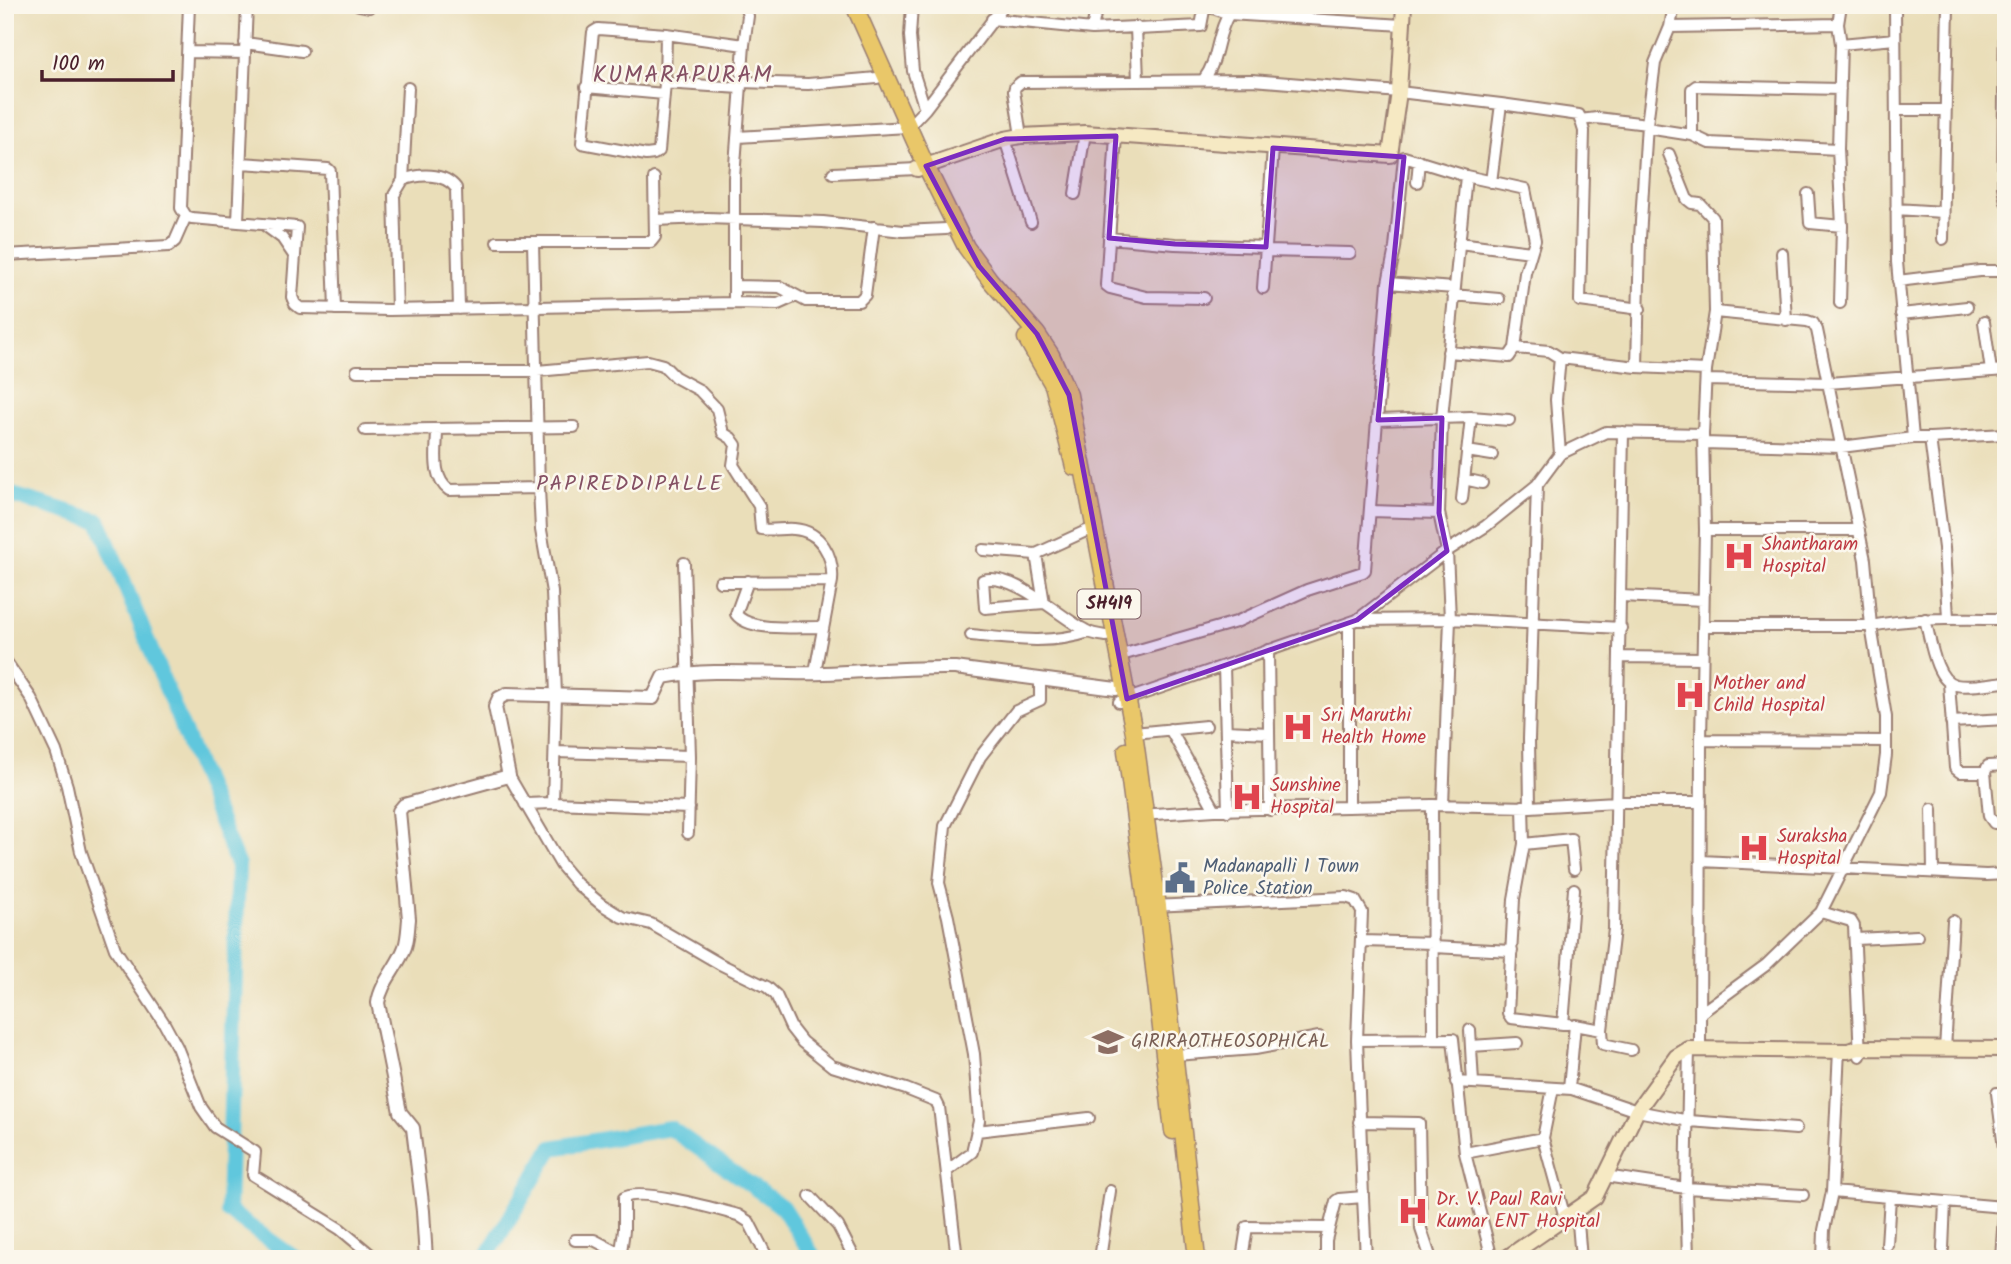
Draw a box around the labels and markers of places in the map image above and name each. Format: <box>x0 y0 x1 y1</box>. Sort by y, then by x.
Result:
place label: Shantharam Hospital <box>1762 530 1858 582</box>
hospital icon: Shantharam Hospital <box>1722 539 1756 573</box>
place label: Mother and Child Hospital <box>1713 669 1825 721</box>
hospital icon: Mother and Child Hospital <box>1673 678 1707 712</box>
place label: Sri Maruthi Health Home <box>1321 701 1426 753</box>
hospital icon: Sri Maruthi Health Home <box>1281 710 1315 744</box>
place label: Sunshine Hospital <box>1270 771 1341 823</box>
hospital icon: Sunshine Hospital <box>1230 780 1264 814</box>
place label: Suraksha Hospital <box>1777 822 1848 874</box>
hospital icon: Suraksha Hospital <box>1737 831 1771 865</box>
place label: Madanapalli 1 Town Police Station <box>1203 852 1359 904</box>
public building icon: Madanapalli 1 Town Police Station <box>1163 861 1197 895</box>
school or university icon: GIRIRAOTHEOSOPHICAL <box>1091 1025 1125 1059</box>
place label: GIRIRAOTHEOSOPHICAL <box>1131 1027 1329 1057</box>
place label: Dr. V. Paul Ravi Kumar ENT Hospital <box>1436 1185 1600 1237</box>
hospital icon: Dr. V. Paul Ravi Kumar ENT Hospital <box>1396 1194 1430 1228</box>

